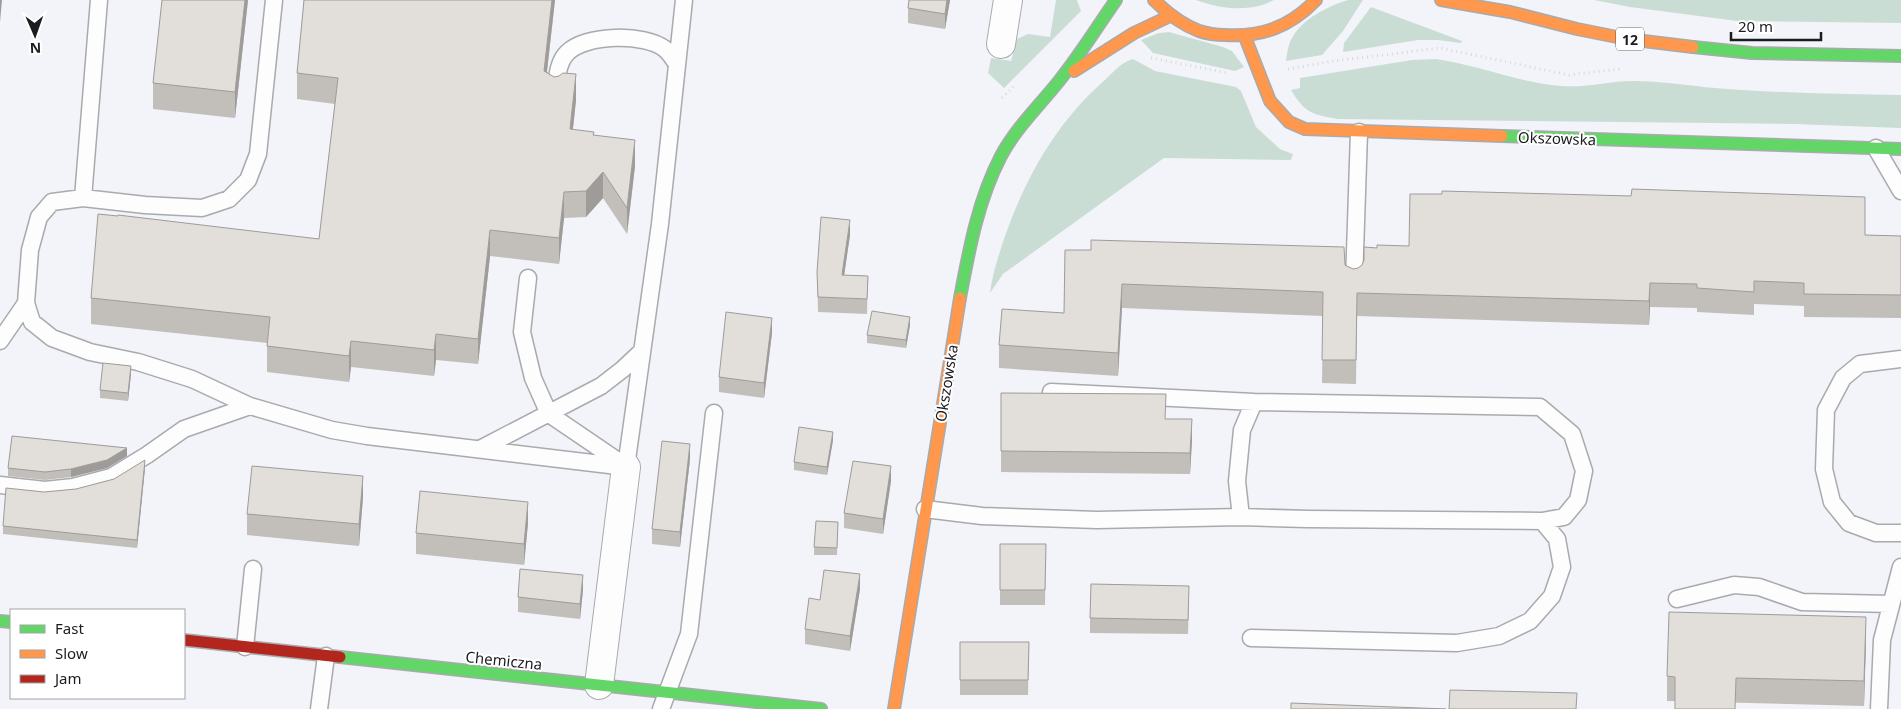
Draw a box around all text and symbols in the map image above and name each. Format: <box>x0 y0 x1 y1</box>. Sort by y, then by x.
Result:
north arrow <box>10 10 60 60</box>
scale bar <box>1731 10 1821 42</box>
text: 20 m <box>1738 16 1773 36</box>
road number: 12 <box>1616 28 1644 50</box>
text: N <box>29 39 41 58</box>
street label: Okszowska <box>1518 127 1596 149</box>
street label: Okszowska <box>930 343 962 423</box>
legend <box>10 609 185 699</box>
text: Fast <box>55 618 84 638</box>
text: Slow <box>55 643 88 663</box>
street label: Chemiczna <box>465 646 543 674</box>
text: Jam <box>53 668 82 688</box>

